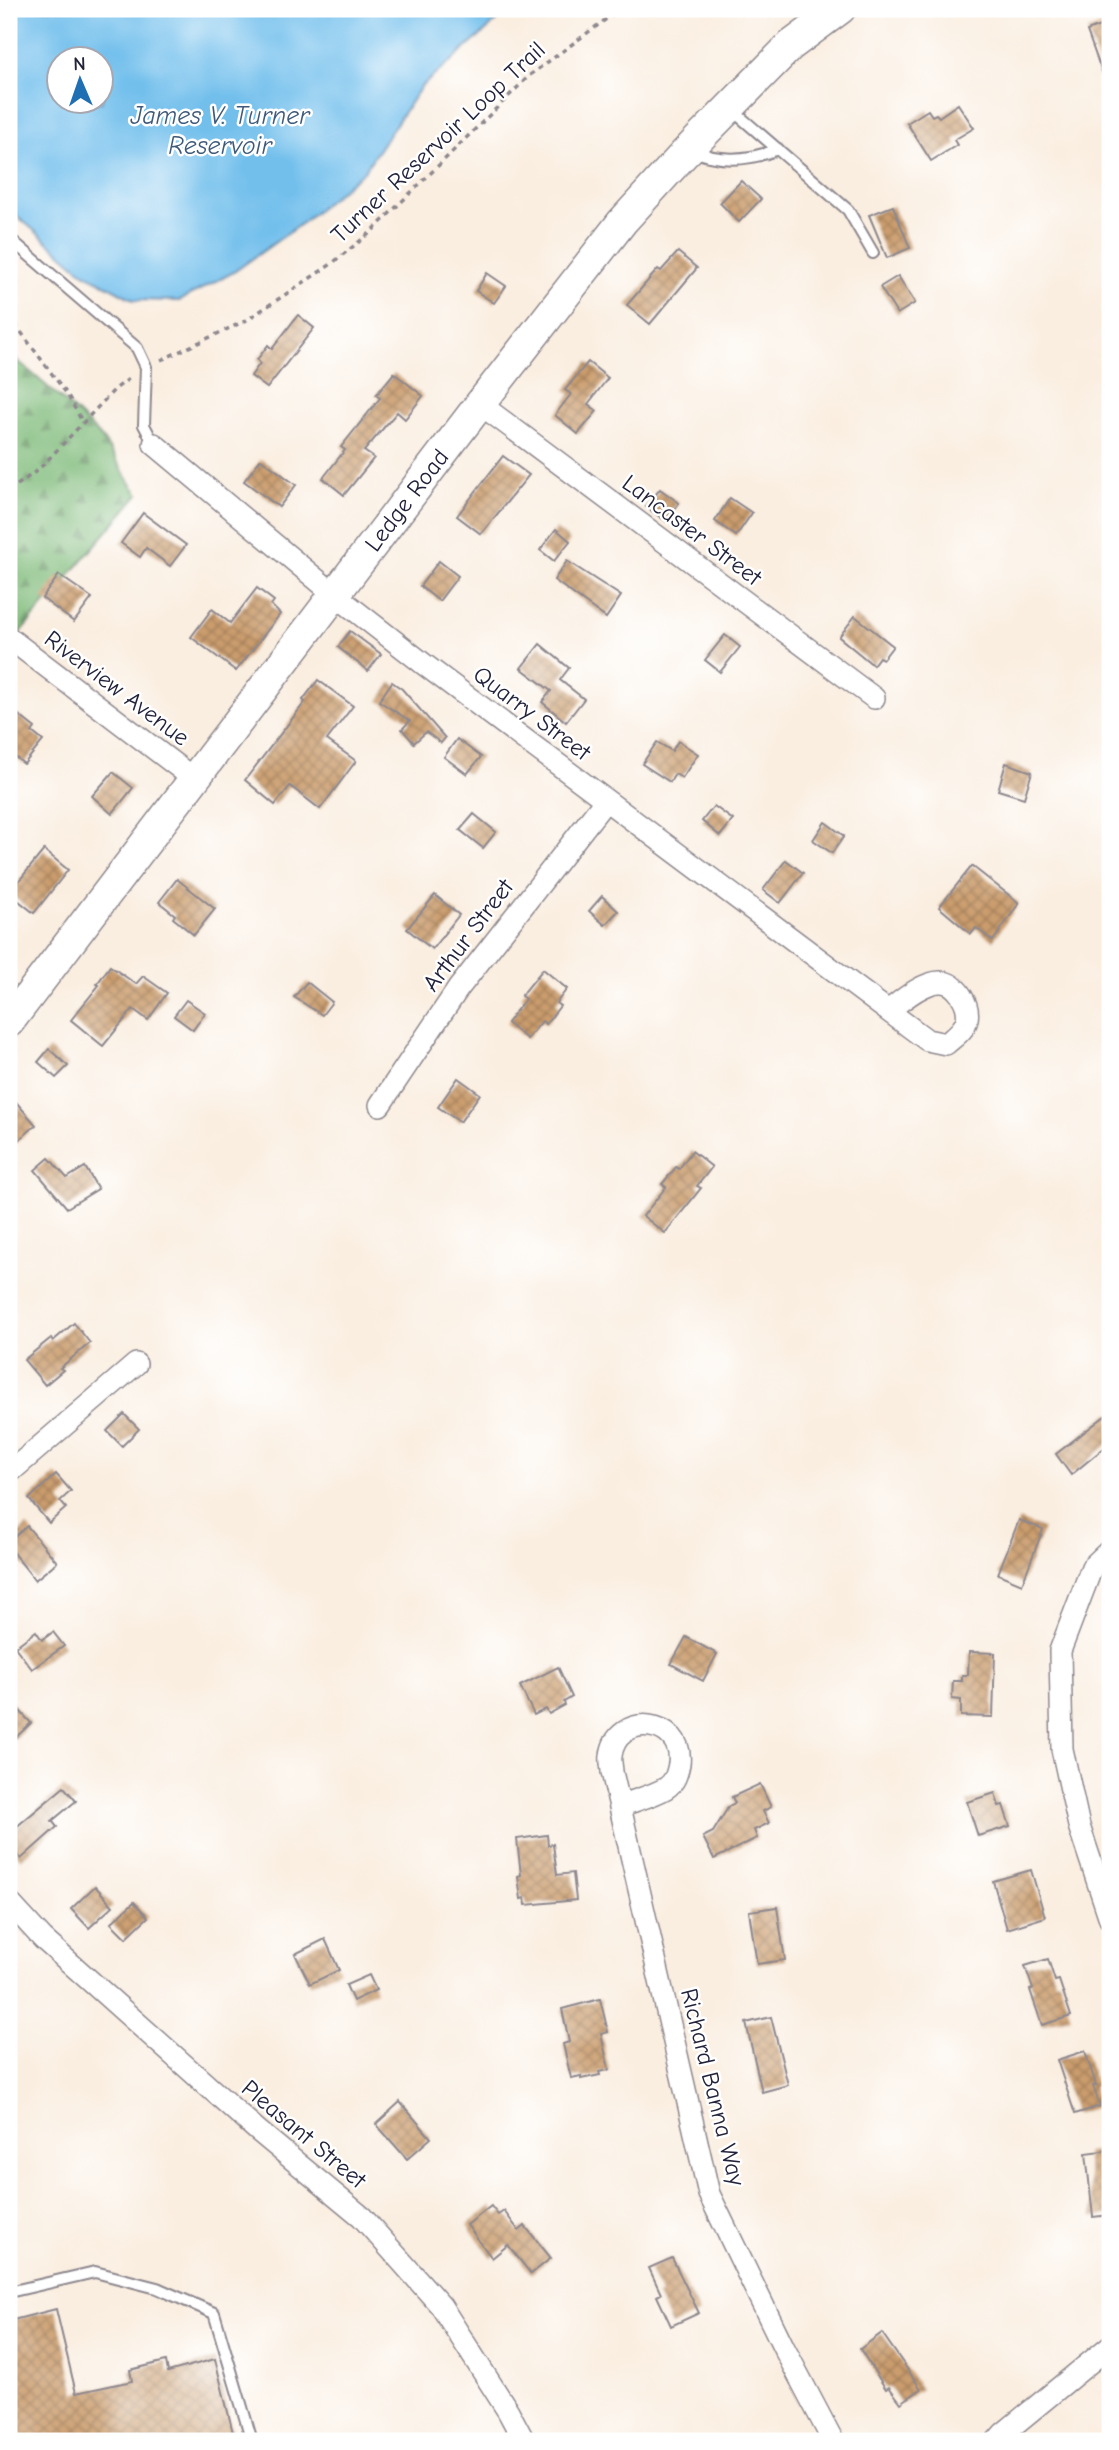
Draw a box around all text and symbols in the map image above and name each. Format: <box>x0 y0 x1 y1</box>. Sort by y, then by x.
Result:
street label: Turner Reservoir Loop Trail <box>325 35 551 249</box>
north arrow <box>46 46 116 116</box>
text: N <box>73 53 86 75</box>
water label: James V. Turner Reservoir <box>129 101 311 161</box>
street label: Ledge Road <box>359 444 454 557</box>
street label: Lancaster Street <box>617 469 768 592</box>
street label: Riverview Avenue <box>39 625 195 751</box>
street label: Quarry Street <box>468 660 597 767</box>
street label: Arthur Street <box>417 873 520 997</box>
street label: Richard Banna Way <box>675 1985 751 2189</box>
street label: Pleasant Street <box>236 2074 373 2195</box>

